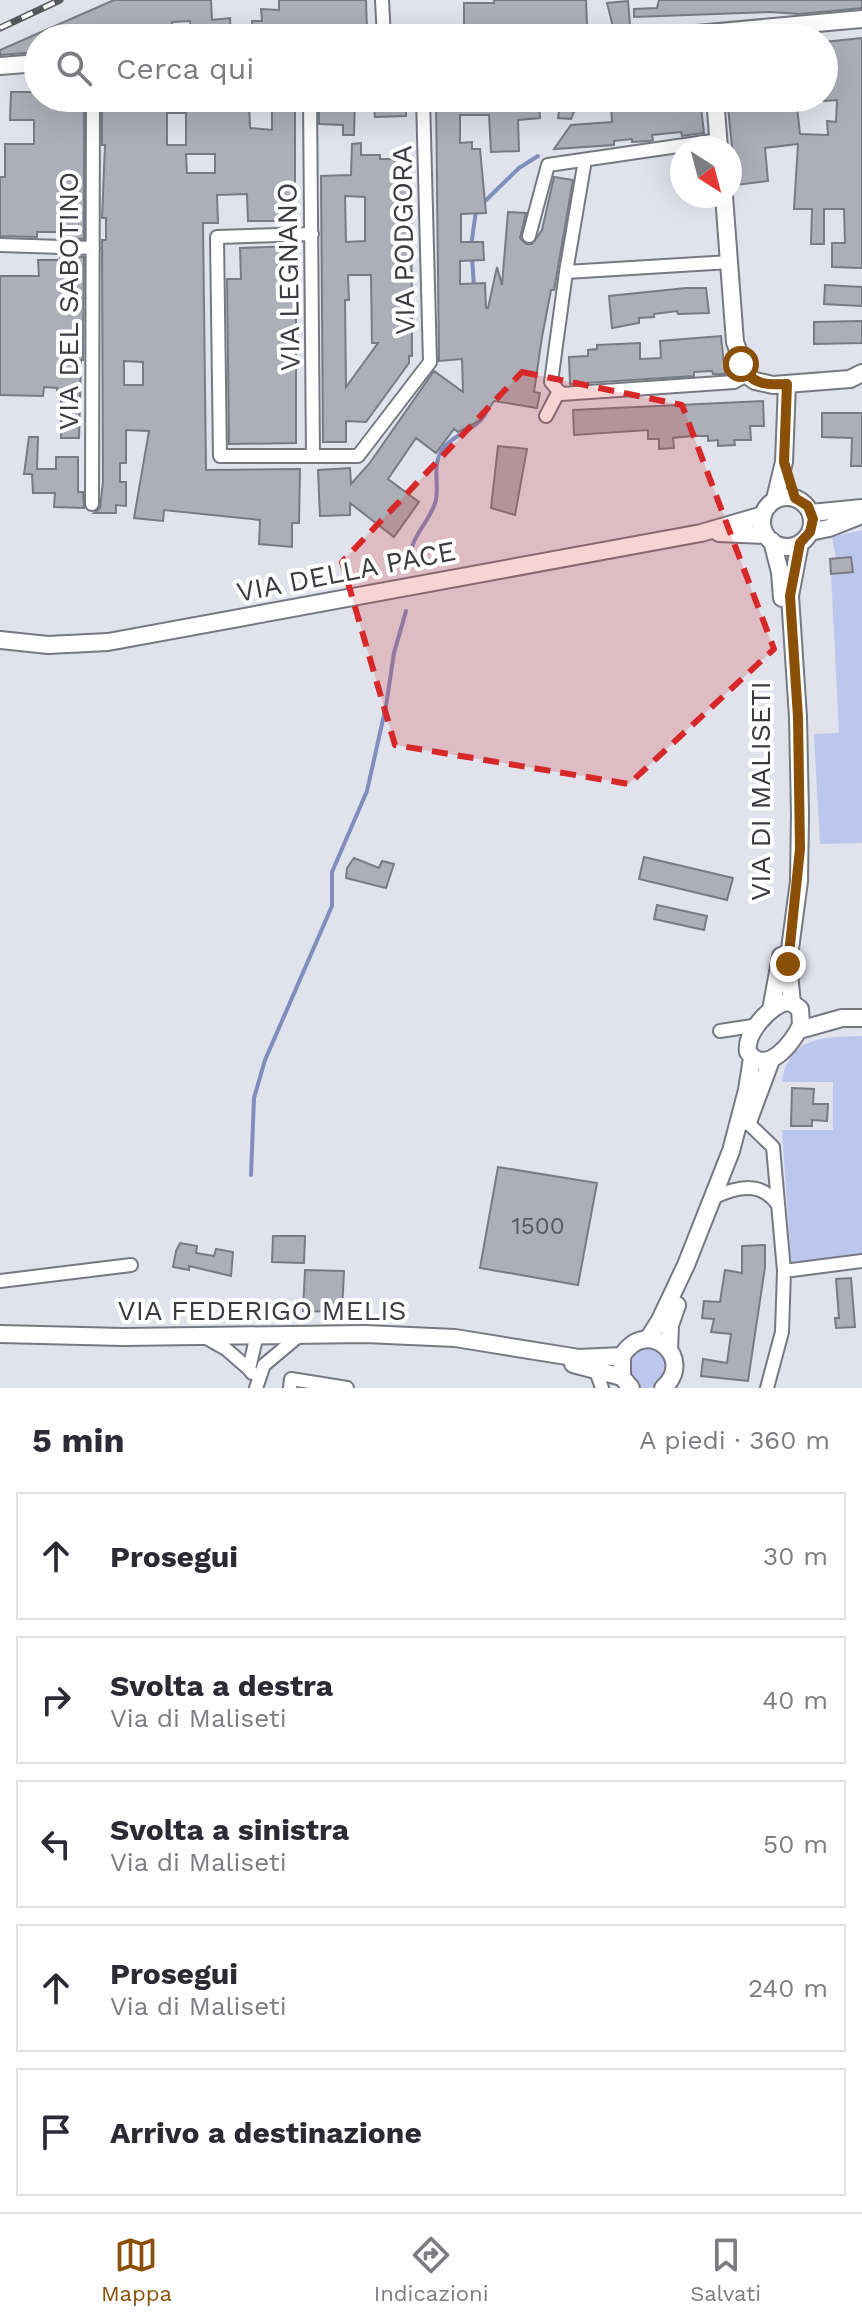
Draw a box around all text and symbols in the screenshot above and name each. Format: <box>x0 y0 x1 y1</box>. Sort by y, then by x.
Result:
search box <box>24 24 838 112</box>
icon: search <box>52 46 96 90</box>
text: Cerca qui <box>116 51 254 86</box>
north arrow <box>670 136 742 208</box>
street label: VIA PODGORA <box>385 145 422 335</box>
street label: VIA DEL SABOTINO <box>52 172 85 430</box>
street label: VIA LEGNANO <box>270 183 307 371</box>
route start <box>723 346 759 382</box>
street label: VIA DELLA PACE <box>234 534 458 609</box>
street label: VIA DI MALISETI <box>744 681 777 901</box>
route end <box>770 946 806 982</box>
house number: 1500 <box>511 1212 565 1240</box>
street label: VIA FEDERIGO MELIS <box>118 1294 406 1327</box>
text: 5 min <box>32 1420 125 1460</box>
text: A piedi · 360 m <box>639 1425 830 1455</box>
icon: ahead <box>34 1534 78 1578</box>
text: Prosegui <box>110 1539 238 1574</box>
text: 30 m <box>763 1541 828 1571</box>
text: Svolta a destra <box>110 1668 333 1703</box>
icon: right <box>34 1678 78 1722</box>
text: 40 m <box>762 1685 828 1715</box>
text: Via di Maliseti <box>110 1703 287 1733</box>
text: Svolta a sinistra <box>110 1812 349 1847</box>
icon: left <box>34 1822 78 1866</box>
text: 50 m <box>763 1829 828 1859</box>
text: Via di Maliseti <box>110 1847 287 1877</box>
text: Prosegui <box>110 1956 238 1991</box>
icon: ahead <box>34 1966 78 2010</box>
text: 240 m <box>748 1973 828 2003</box>
text: Via di Maliseti <box>110 1991 287 2021</box>
icon: arrive <box>34 2110 78 2154</box>
text: Arrivo a destinazione <box>110 2115 422 2150</box>
tab: Mappa <box>101 2233 172 2306</box>
tab: Indicazioni <box>374 2233 489 2306</box>
tab: Salvati <box>690 2233 761 2306</box>

